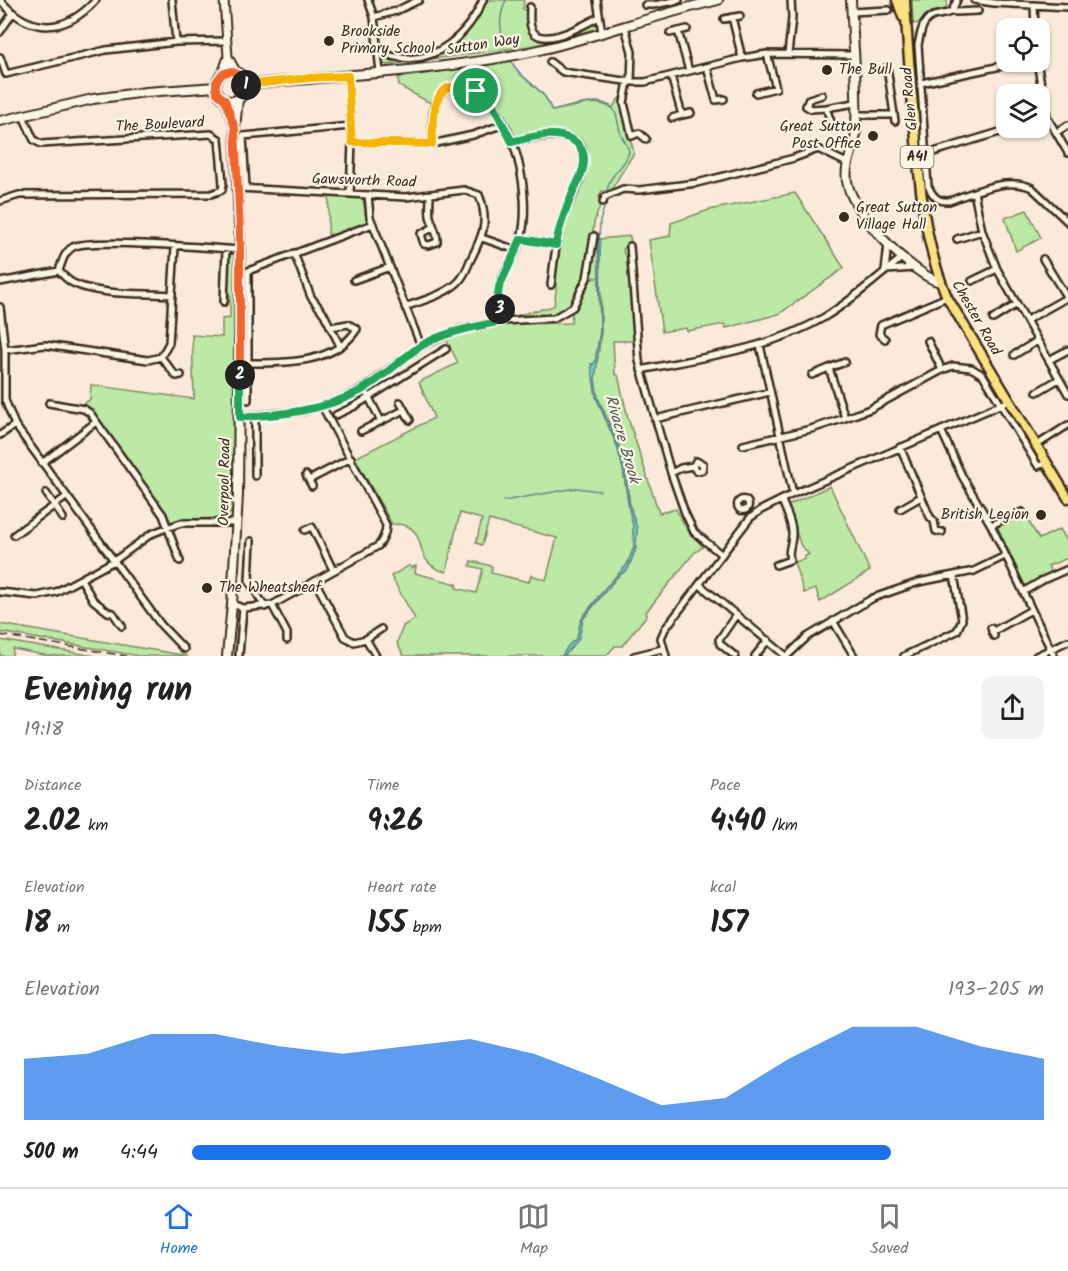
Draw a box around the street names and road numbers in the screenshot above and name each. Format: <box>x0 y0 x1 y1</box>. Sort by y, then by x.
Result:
street label: Sutton Way <box>445 27 522 63</box>
street label: Glen Road <box>895 66 925 132</box>
street label: The Boulevard <box>115 111 205 139</box>
road number: A41 <box>900 146 934 168</box>
street label: Gawsworth Road <box>311 167 417 195</box>
street label: Chester Road <box>945 276 1008 361</box>
street label: Overpool Road <box>212 437 238 526</box>

